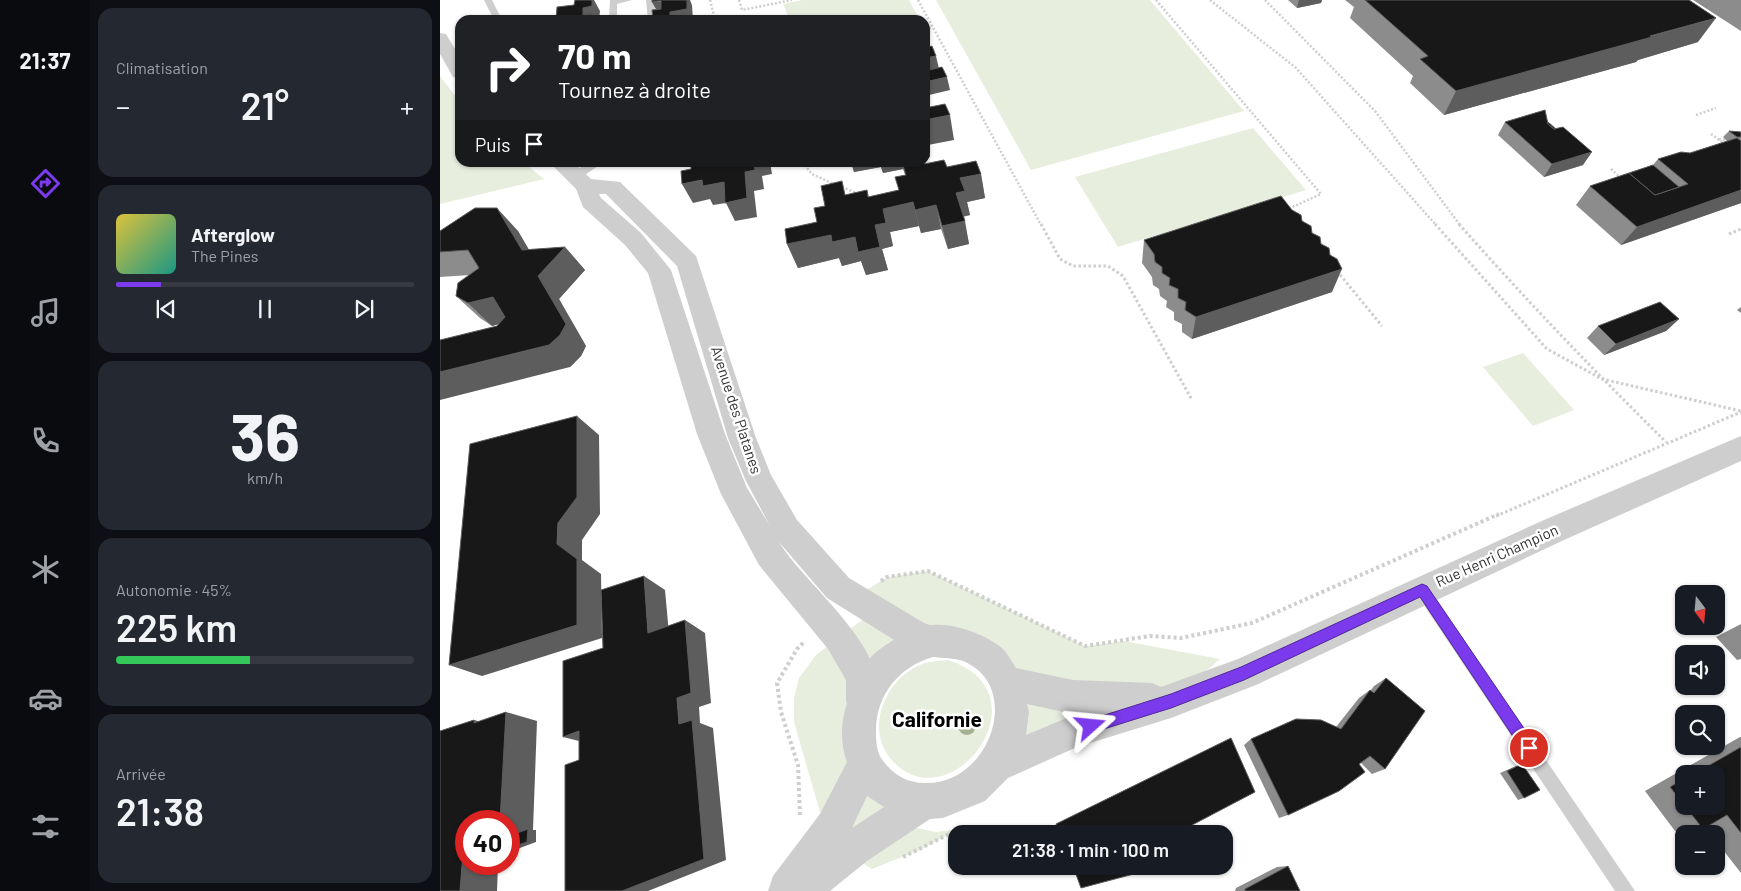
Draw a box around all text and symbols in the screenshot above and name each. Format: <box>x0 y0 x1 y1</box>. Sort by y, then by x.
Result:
text: 70 m <box>558 34 632 76</box>
icon: right <box>475 35 540 100</box>
text: 21:37 <box>20 47 70 73</box>
text: Climatisation <box>116 58 208 77</box>
text: Tournez à droite <box>558 76 711 102</box>
text: 21° <box>241 82 289 128</box>
text: − <box>116 89 130 123</box>
text: + <box>400 89 414 123</box>
icon: arrive <box>520 130 548 158</box>
text: Puis <box>475 133 510 156</box>
icon: directions <box>28 166 63 201</box>
text: Afterglow <box>191 223 275 246</box>
text: The Pines <box>191 246 259 265</box>
icon: music <box>28 295 63 330</box>
icon: previous <box>152 295 180 323</box>
icon: pause <box>251 295 279 323</box>
icon: next <box>350 295 378 323</box>
street label: Avenue des Platanes <box>708 344 766 476</box>
text: 36 <box>230 396 300 474</box>
icon: phone <box>28 423 63 458</box>
text: km/h <box>247 468 283 487</box>
street label: Rue Henri Champion <box>1433 520 1561 590</box>
icon: climate <box>28 552 63 587</box>
text: Autonomie · 45% <box>116 580 232 599</box>
north arrow <box>1675 585 1725 635</box>
map controls <box>1675 585 1725 875</box>
text: 225 km <box>116 604 237 650</box>
button: sound <box>1675 645 1725 695</box>
icon: car <box>28 681 63 716</box>
position arrow <box>1064 699 1116 751</box>
button: search <box>1675 705 1725 755</box>
district label: Californie <box>892 706 982 731</box>
pin <box>1508 727 1550 769</box>
icon: arrive <box>1515 734 1543 762</box>
text: Arrivée <box>116 764 166 783</box>
button: + <box>1675 765 1725 815</box>
text: 21:38 <box>116 788 204 834</box>
icon: filters <box>28 809 63 844</box>
speed limit sign: 40 <box>455 810 520 875</box>
button: − <box>1675 825 1725 875</box>
text: 21:38 · 1 min · 100 m <box>1012 838 1169 861</box>

